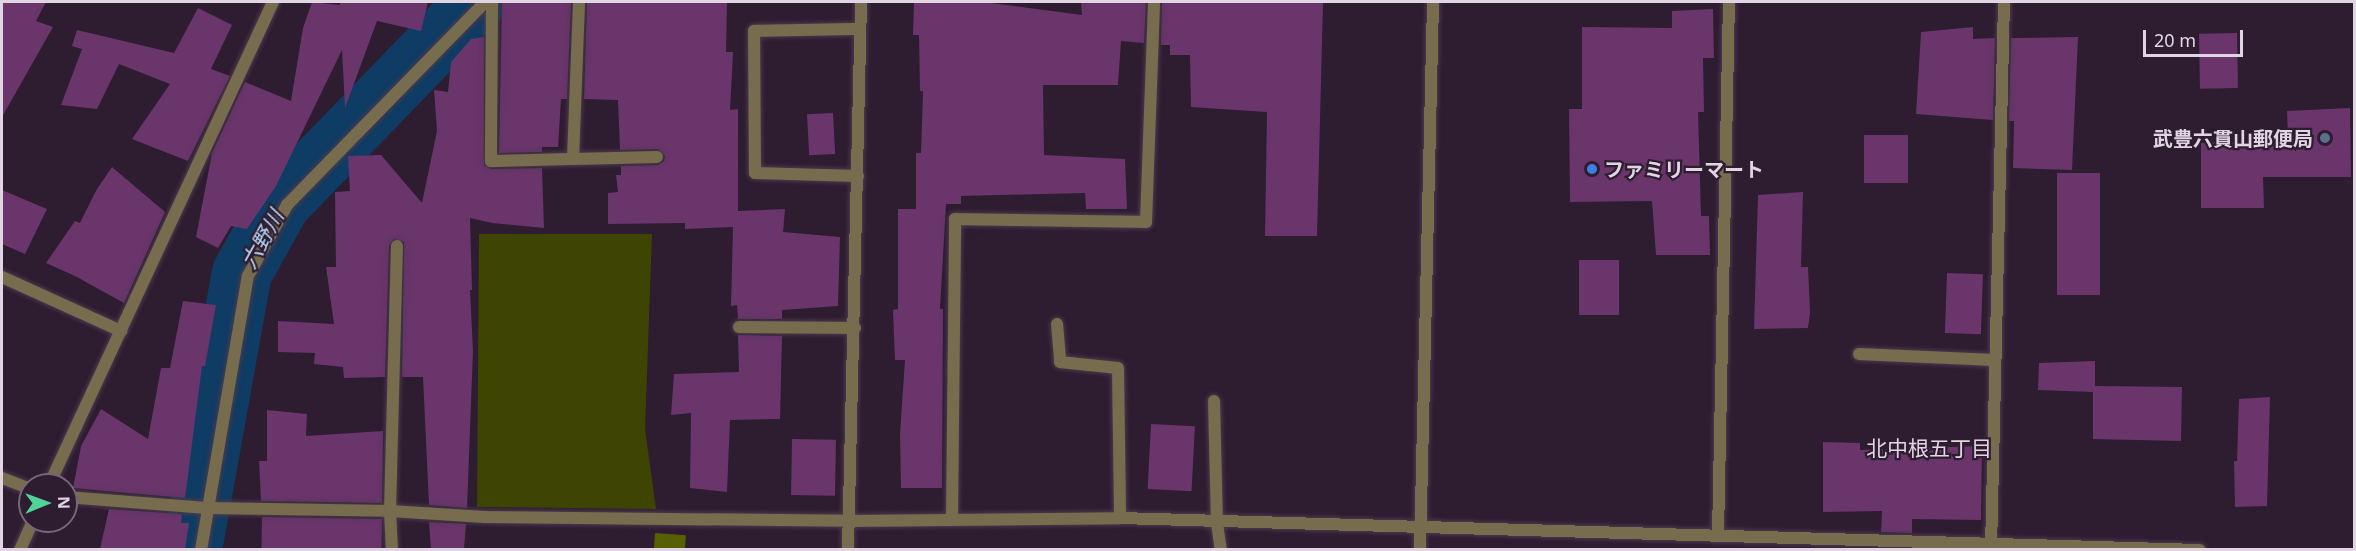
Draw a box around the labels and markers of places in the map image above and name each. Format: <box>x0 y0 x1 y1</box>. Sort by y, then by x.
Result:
place label: 武豊六貫山郵便局 <box>2153 126 2313 150</box>
marker: 武豊六貫山郵便局 <box>2318 131 2332 145</box>
place label: ファミリーマート <box>1604 157 1764 181</box>
marker: ファミリーマート <box>1585 162 1599 176</box>

